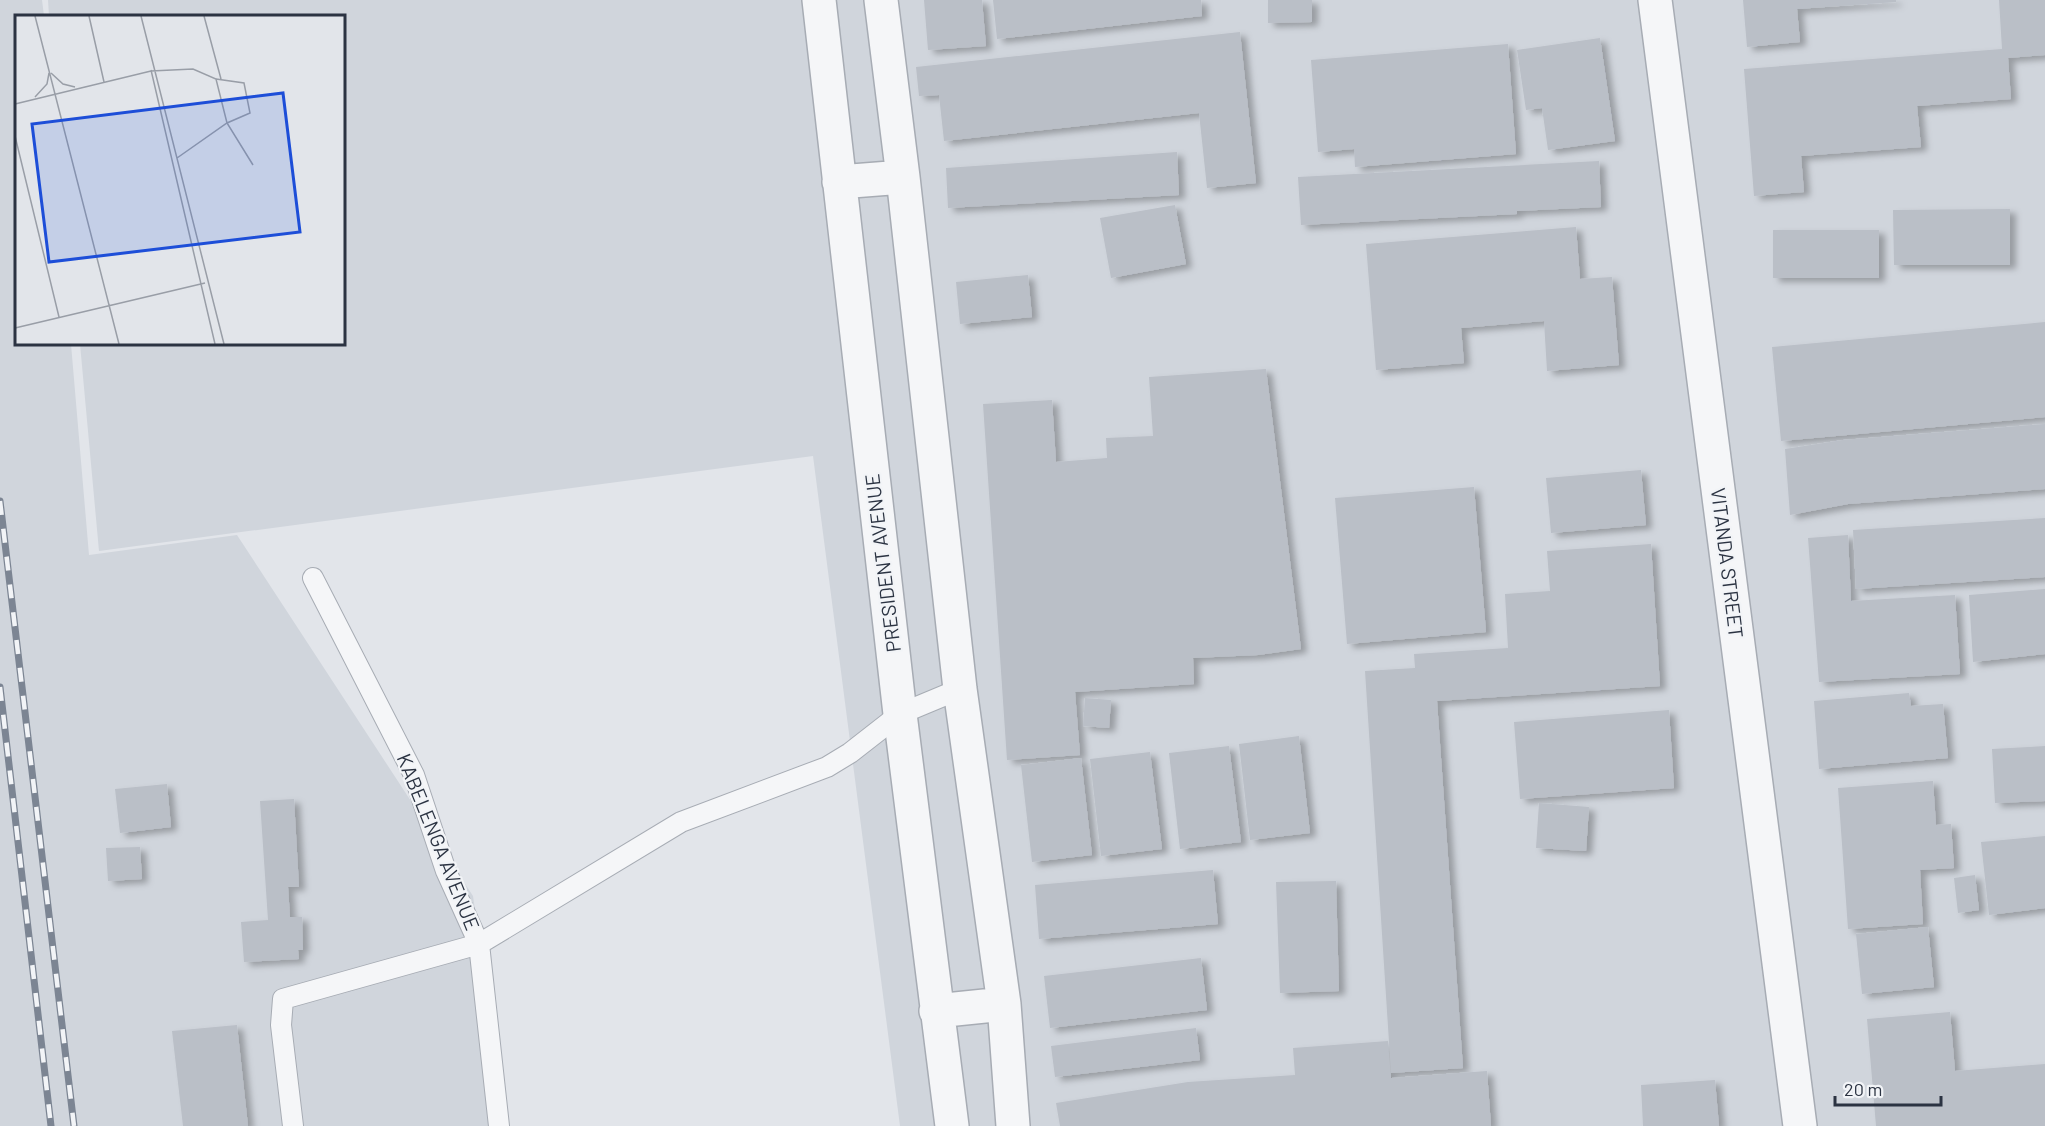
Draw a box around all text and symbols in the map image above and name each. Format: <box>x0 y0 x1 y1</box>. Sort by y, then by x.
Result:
inset map <box>15 15 345 345</box>
street label: PRESIDENT AVENUE <box>859 472 905 654</box>
street label: VITANDA STREET <box>1707 486 1749 639</box>
street label: KABELENGA AVENUE <box>393 750 485 933</box>
scale bar <box>1835 1069 1942 1107</box>
text: 20 m <box>1844 1078 1882 1100</box>

